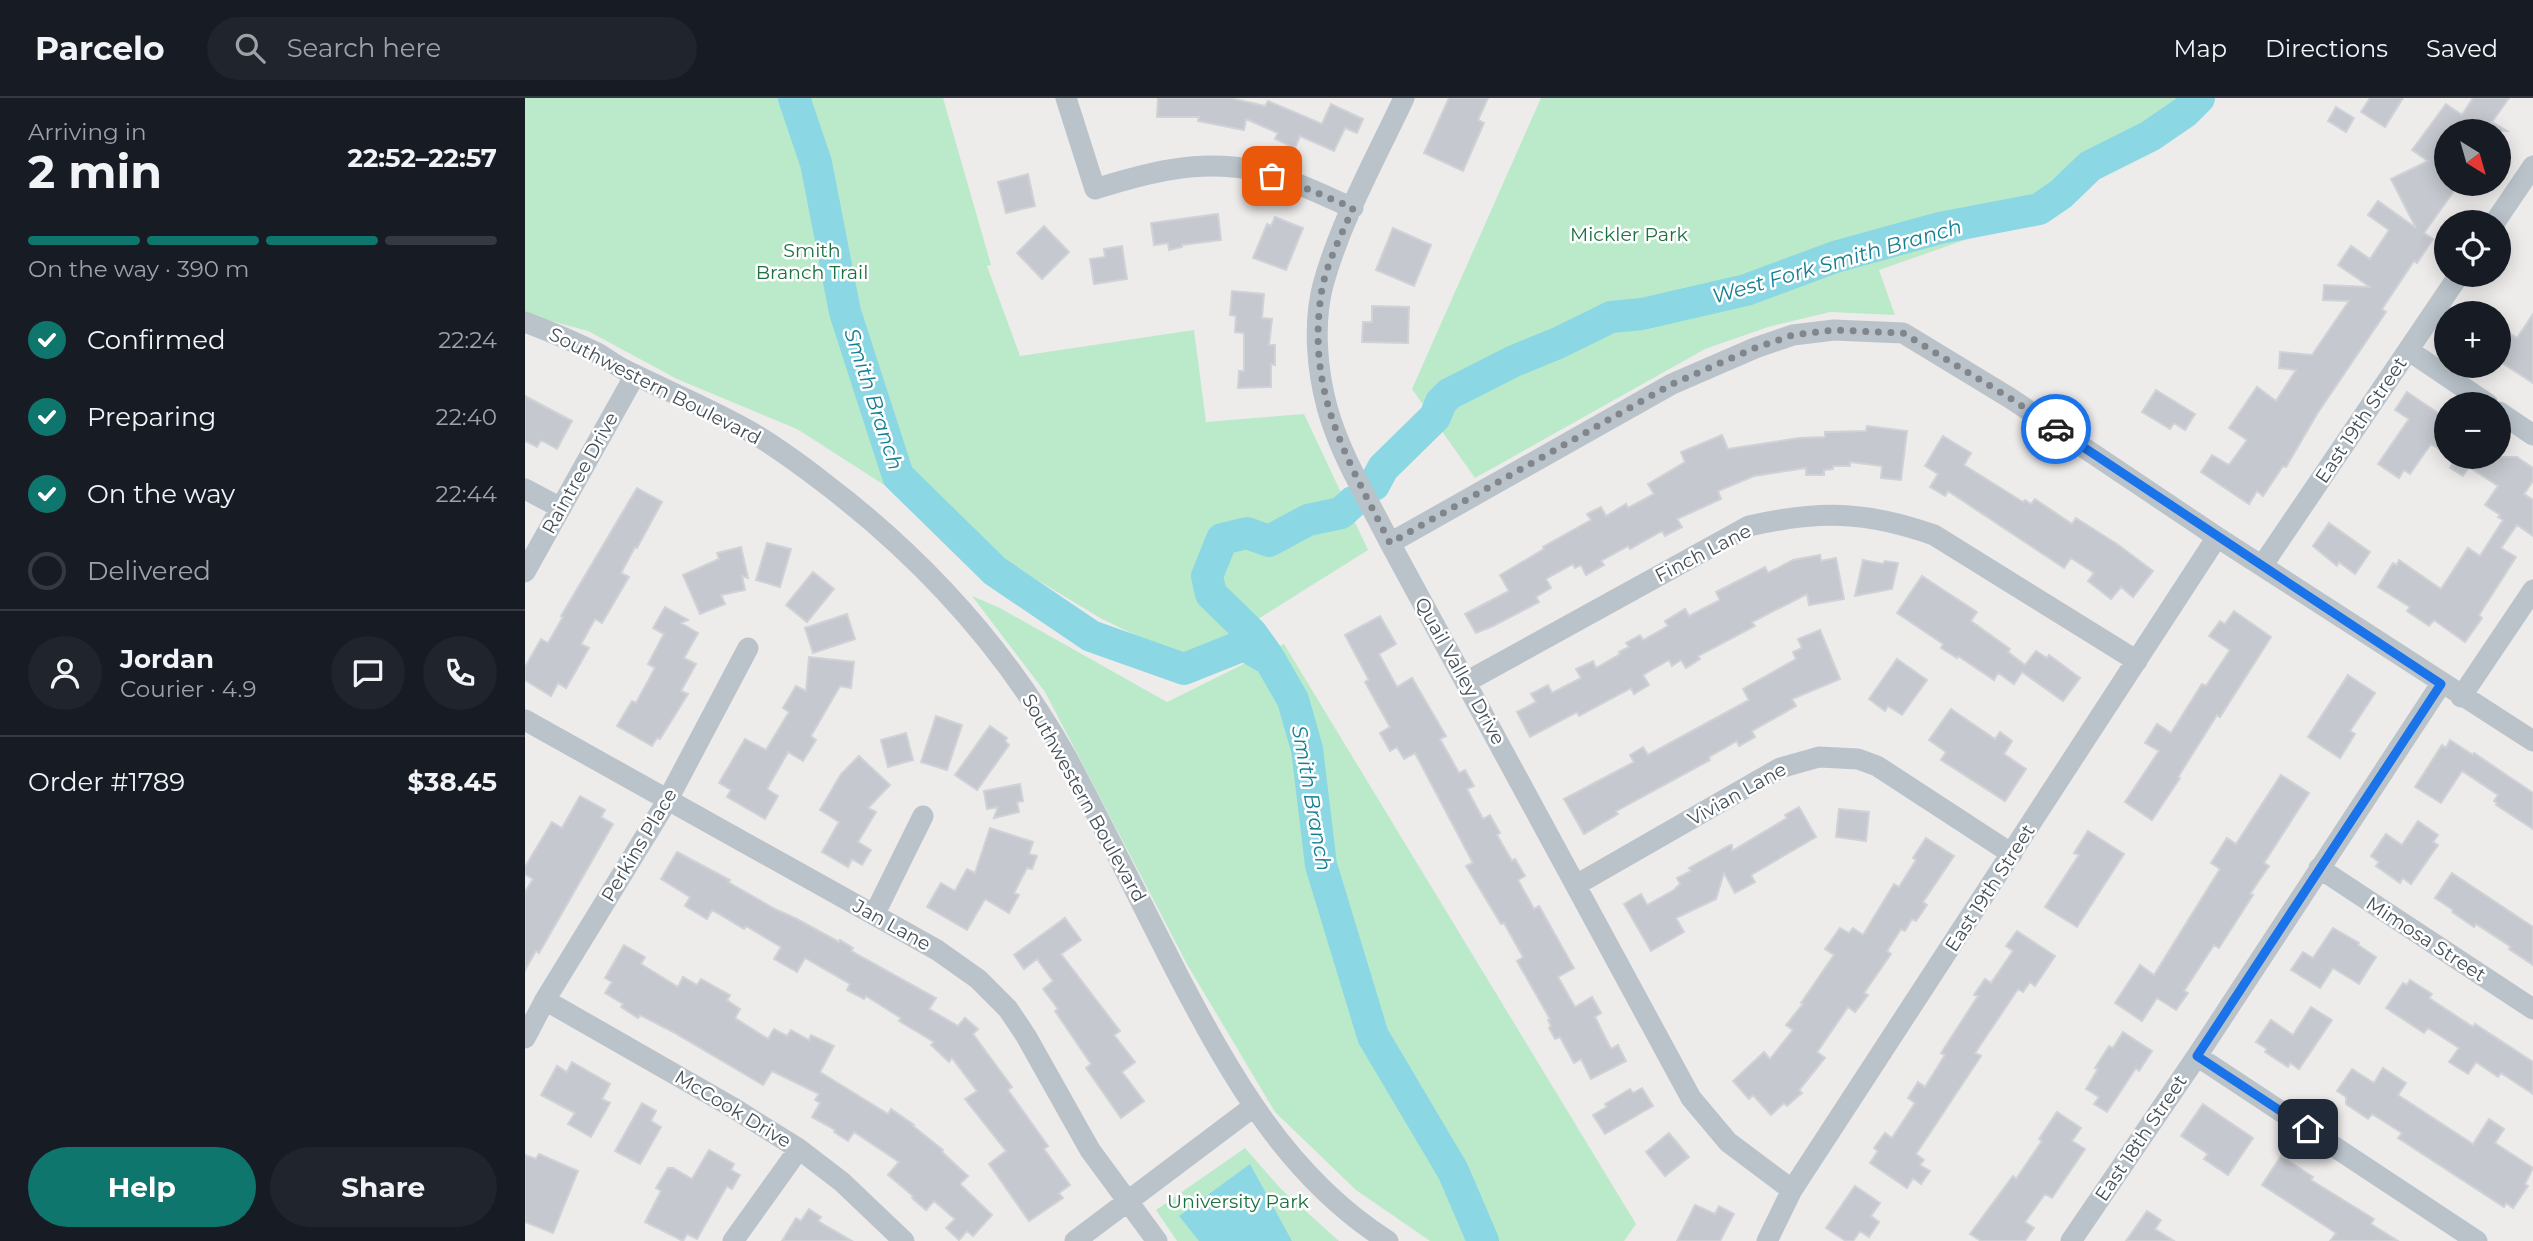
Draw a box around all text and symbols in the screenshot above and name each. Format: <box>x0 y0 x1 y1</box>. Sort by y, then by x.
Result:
search box <box>207 17 697 80</box>
text: Parcelo <box>35 28 165 68</box>
icon: search <box>231 29 269 67</box>
text: Search here <box>287 32 441 64</box>
text: Map <box>2174 34 2227 63</box>
text: Directions <box>2265 34 2388 63</box>
text: Saved <box>2426 34 2498 63</box>
text: Arriving in <box>28 118 147 146</box>
north arrow <box>2434 119 2511 196</box>
map controls <box>2434 119 2511 469</box>
text: 22:52–22:57 <box>348 142 497 174</box>
text: 2 min <box>28 143 162 200</box>
pin <box>1242 146 1302 206</box>
icon: bag <box>1253 157 1291 195</box>
button: locate <box>2434 210 2511 287</box>
water label: West Fork Smith Branch <box>1709 213 1965 309</box>
park label: Mickler Park <box>1570 223 1689 246</box>
park label: Smith Branch Trail <box>756 239 868 284</box>
text: On the way · 390 m <box>28 255 250 283</box>
button: + <box>2434 301 2511 378</box>
icon: check <box>28 321 66 359</box>
street label: Southwestern Boulevard <box>545 322 765 450</box>
text: Confirmed <box>87 324 226 356</box>
water label: Smith Branch <box>839 325 909 473</box>
text: 22:24 <box>438 326 497 354</box>
street label: East 19th Street <box>2310 352 2412 488</box>
button: − <box>2434 392 2511 469</box>
courier <box>2021 394 2091 464</box>
icon: check <box>28 398 66 436</box>
text: Preparing <box>87 401 216 433</box>
text: 22:40 <box>436 403 497 431</box>
street label: Raintree Drive <box>537 408 623 538</box>
icon: car <box>2037 410 2075 448</box>
icon: check <box>28 475 66 513</box>
text: On the way <box>87 478 235 510</box>
text: 22:44 <box>436 480 497 508</box>
street label: Finch Lane <box>1651 519 1755 587</box>
text: Delivered <box>87 555 211 587</box>
street label: Quail Valley Drive <box>1410 593 1510 749</box>
button: person <box>28 636 102 710</box>
button: chat <box>331 636 405 710</box>
button: phone <box>423 636 497 710</box>
text: Jordan <box>120 643 214 675</box>
text: Courier · 4.9 <box>120 675 256 703</box>
street label: Southwestern Boulevard <box>1017 690 1151 906</box>
water label: Smith Branch <box>1287 723 1337 873</box>
street label: Vivian Lane <box>1684 757 1790 831</box>
text: Order #1789 <box>28 766 185 798</box>
text: $38.45 <box>408 766 497 798</box>
street label: Perkins Place <box>596 784 682 906</box>
street label: East 19th Street <box>1940 820 2040 956</box>
street label: Mimosa Street <box>2362 892 2490 986</box>
street label: Jan Lane <box>848 894 935 956</box>
street label: McCook Drive <box>671 1065 795 1153</box>
street label: East 18th Street <box>2090 1070 2192 1206</box>
pin <box>2278 1099 2338 1159</box>
icon: home <box>2289 1110 2327 1148</box>
button: Help <box>28 1147 256 1227</box>
button: Share <box>270 1147 497 1227</box>
park label: University Park <box>1167 1190 1310 1213</box>

